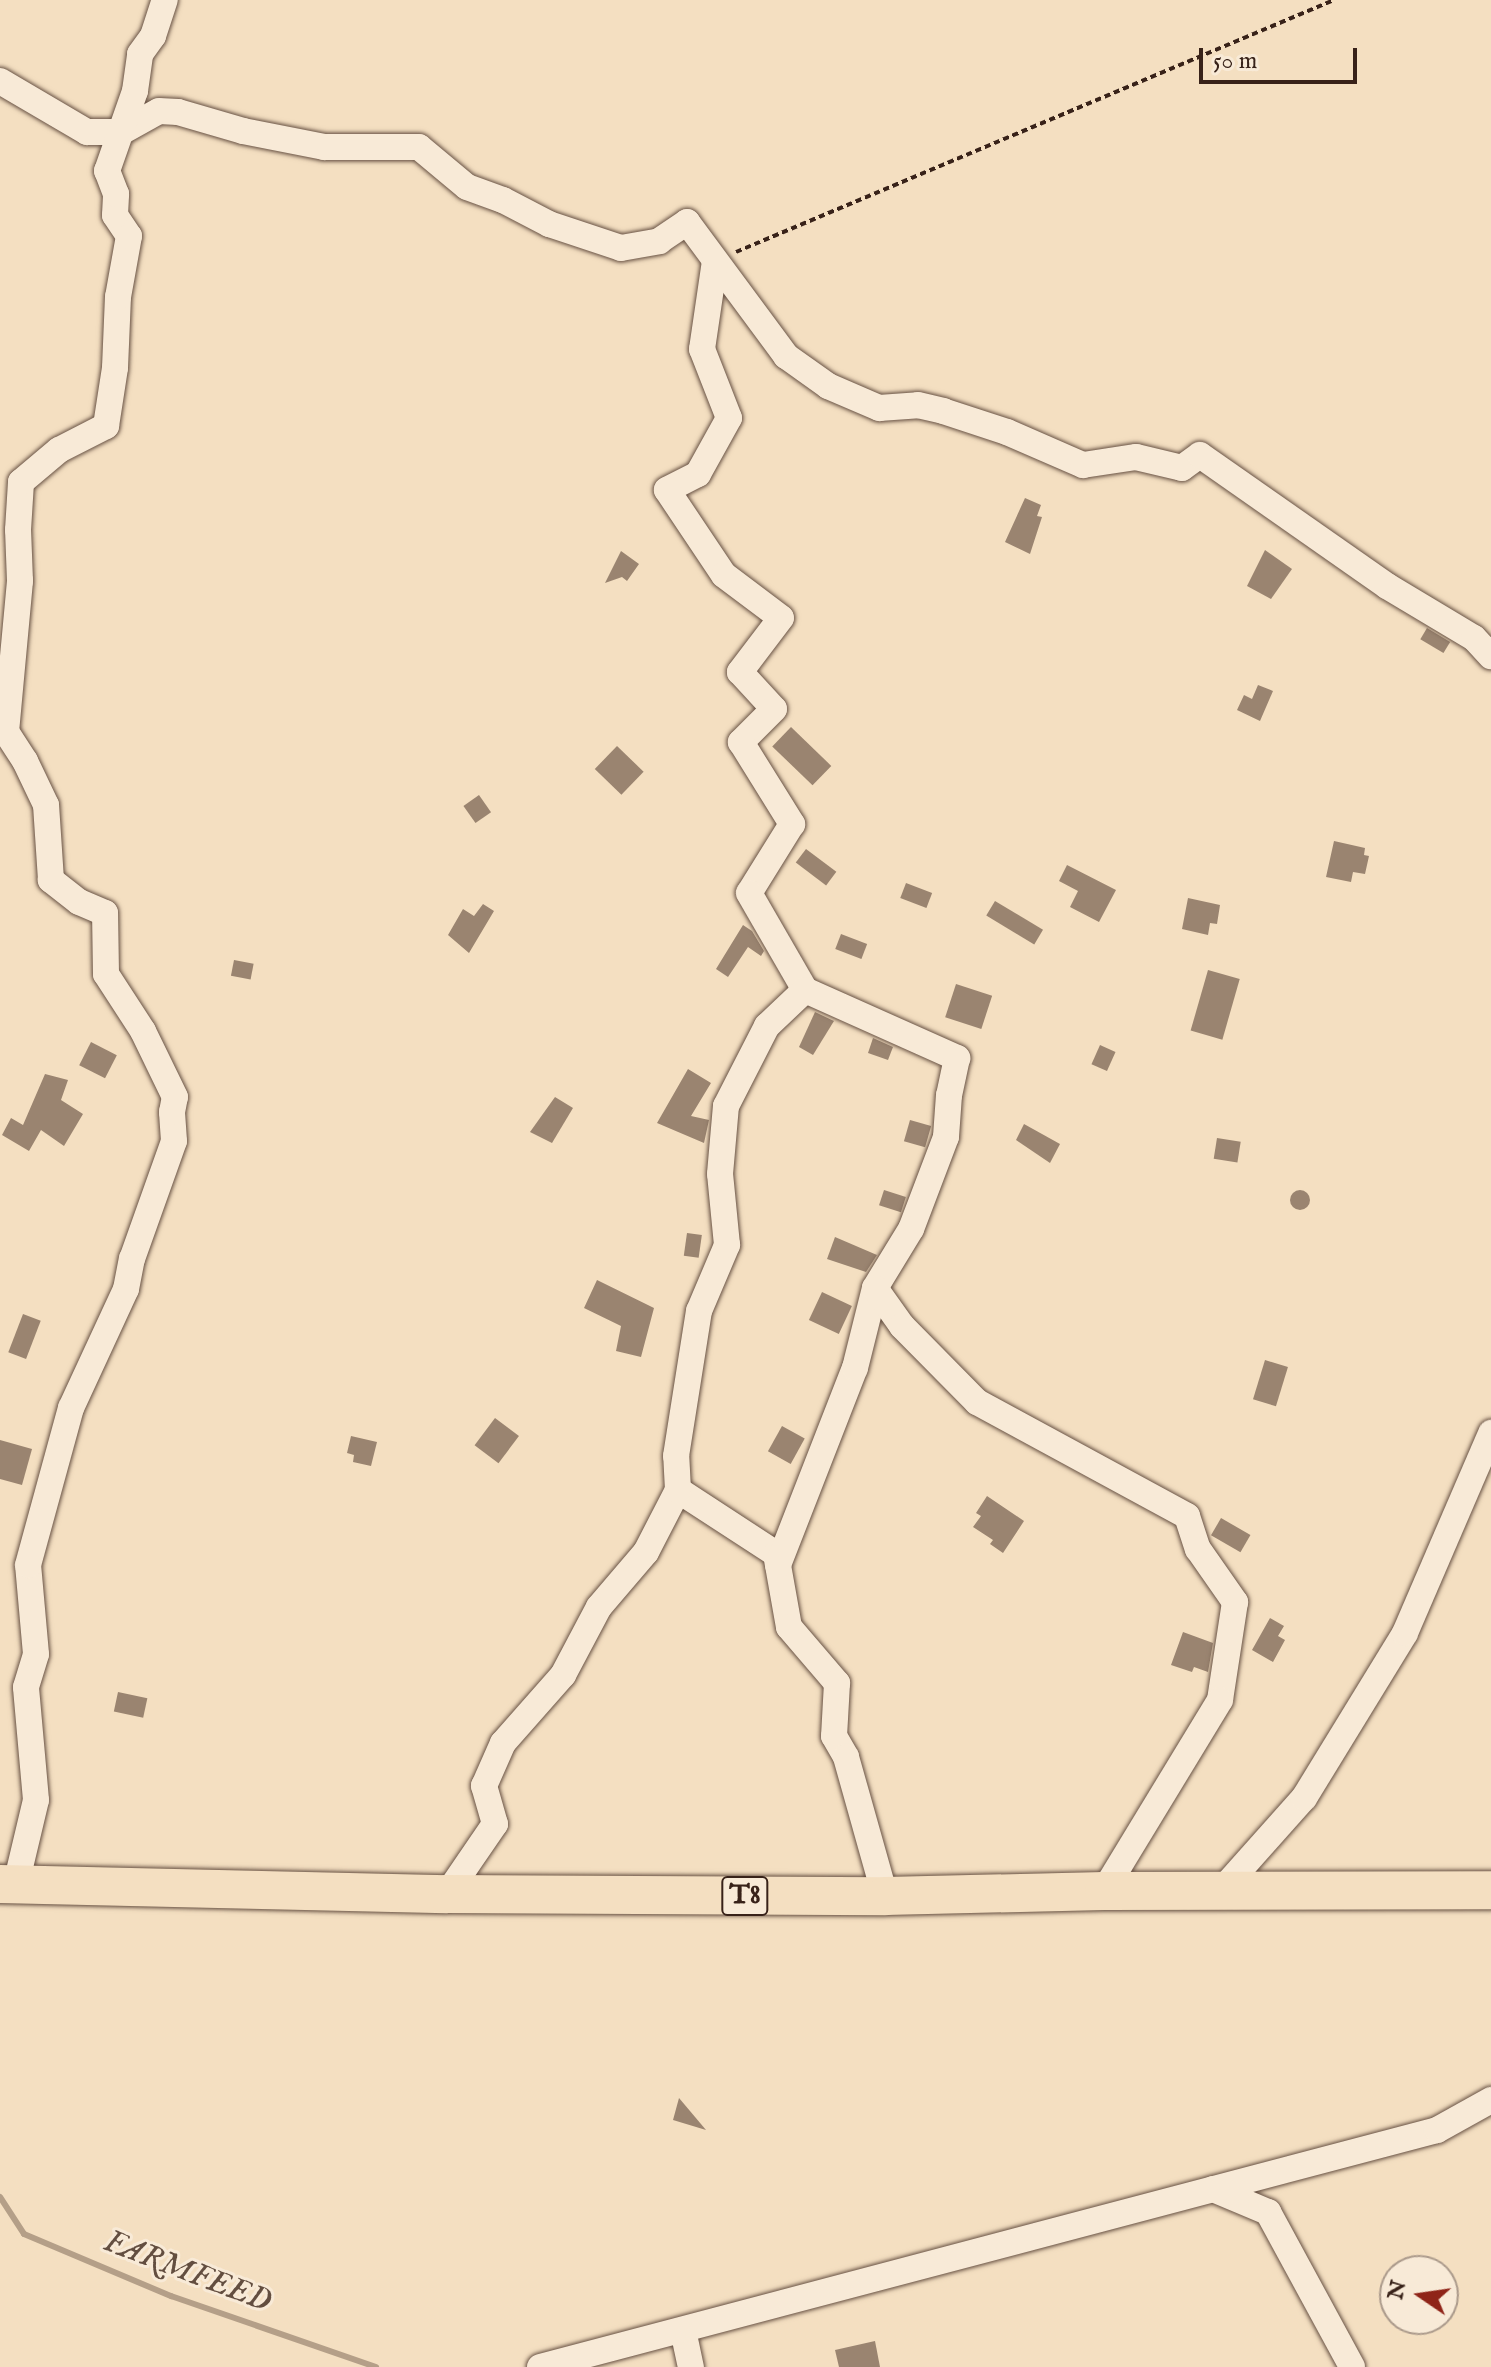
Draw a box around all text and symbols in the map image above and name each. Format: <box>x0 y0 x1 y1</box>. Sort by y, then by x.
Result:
scale bar <box>1203 32 1361 82</box>
text: 50 m <box>1213 46 1257 77</box>
road number: T8 <box>721 1872 769 1920</box>
water label: FARMFEED <box>98 2224 276 2322</box>
north arrow <box>1379 2255 1459 2335</box>
text: N <box>1382 2278 1413 2302</box>

